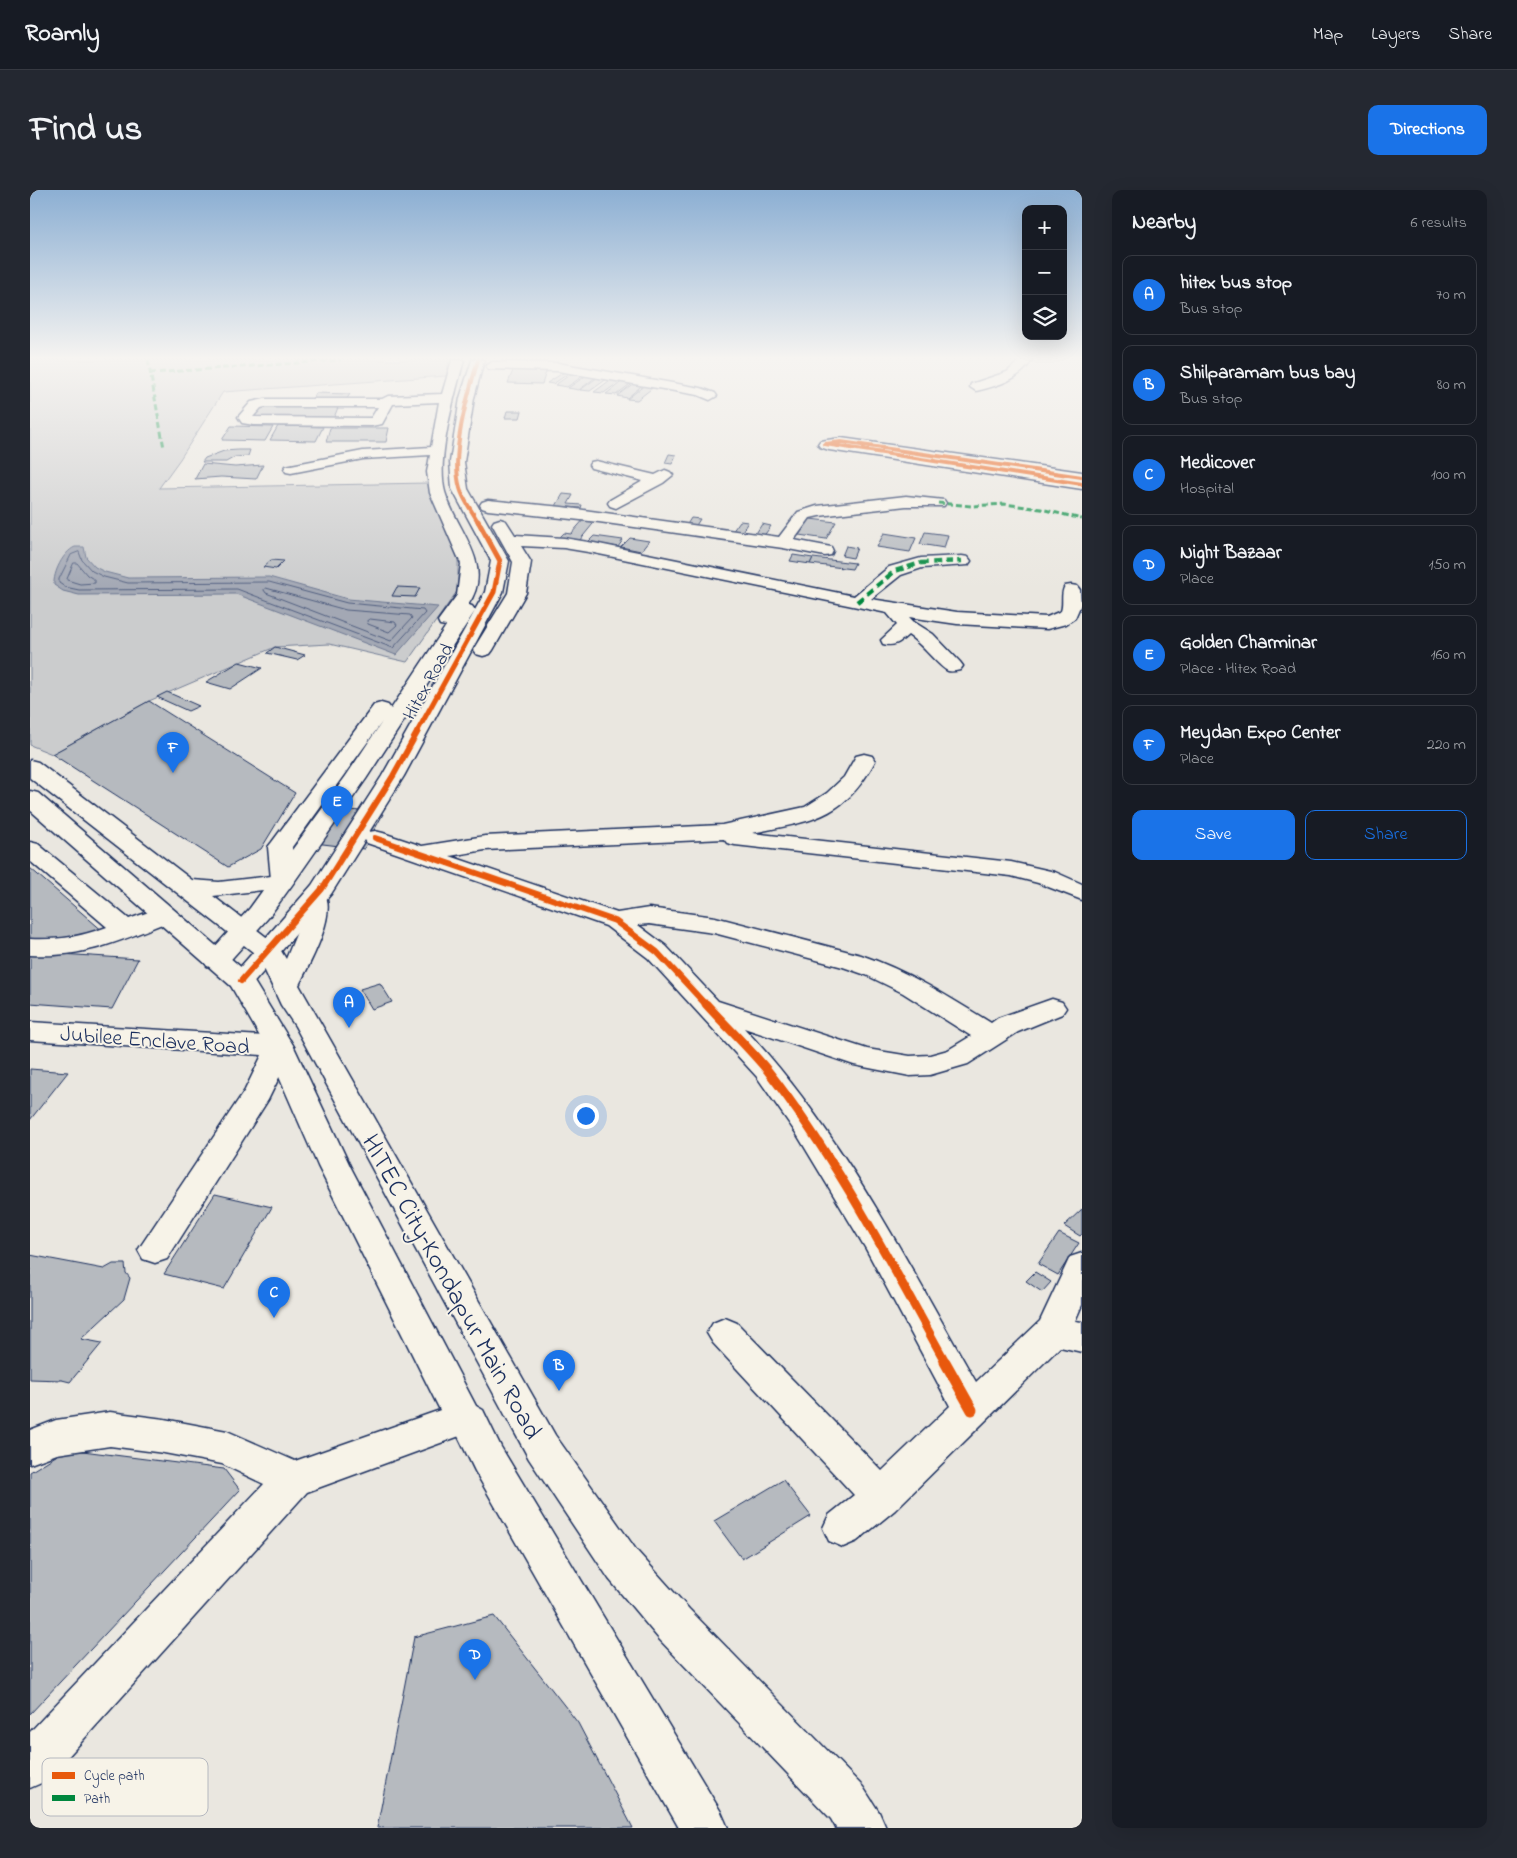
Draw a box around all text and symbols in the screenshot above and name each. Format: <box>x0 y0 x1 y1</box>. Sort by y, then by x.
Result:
text: Roamly <box>25 17 100 52</box>
text: Map <box>1313 22 1343 48</box>
text: Layers <box>1371 22 1421 48</box>
text: Share <box>1449 22 1492 48</box>
text: Find us <box>30 105 142 156</box>
button: Directions <box>1368 105 1487 155</box>
map controls <box>1022 205 1067 340</box>
button: + <box>1022 205 1067 250</box>
text: Nearby <box>1132 208 1196 238</box>
text: 6 results <box>1410 211 1467 235</box>
button: − <box>1022 250 1067 295</box>
text: hitex bus stop <box>1180 270 1292 297</box>
text: A <box>1144 283 1154 307</box>
text: 70 m <box>1436 283 1466 307</box>
button: layers <box>1022 295 1067 340</box>
text: Bus stop <box>1180 297 1243 321</box>
text: Shilparamam bus bay <box>1180 360 1355 387</box>
text: B <box>1144 373 1154 397</box>
text: 80 m <box>1437 373 1466 397</box>
text: Bus stop <box>1180 387 1243 411</box>
text: Medicover <box>1180 450 1255 477</box>
text: C <box>1145 463 1153 487</box>
text: 100 m <box>1431 463 1466 487</box>
text: Hospital <box>1180 477 1234 501</box>
text: Night Bazaar <box>1180 540 1282 567</box>
text: D <box>1143 553 1155 577</box>
text: 150 m <box>1428 553 1466 577</box>
text: Place <box>1180 567 1214 591</box>
text: Golden Charminar <box>1180 630 1317 657</box>
street label: Hitex Road <box>397 639 461 725</box>
text: E <box>1144 643 1154 667</box>
text: 160 m <box>1431 643 1466 667</box>
text: Place · Hitex Road <box>1180 657 1296 681</box>
text: Meydan Expo Center <box>1180 720 1340 747</box>
pin: F <box>157 732 189 773</box>
text: F <box>1144 733 1154 757</box>
text: 220 m <box>1427 733 1466 757</box>
text: Place <box>1180 747 1214 771</box>
pin: E <box>321 786 353 827</box>
button: Save <box>1132 810 1295 860</box>
button: Share <box>1305 810 1467 860</box>
pin: A <box>333 987 365 1028</box>
street label: Jubilee Enclave Road <box>59 1019 250 1065</box>
your location <box>573 1103 599 1129</box>
street label: HITEC City–Kondapur Main Road <box>350 1128 551 1447</box>
pin: C <box>258 1277 290 1318</box>
pin: B <box>543 1350 575 1391</box>
pin: D <box>459 1639 491 1680</box>
legend <box>42 1758 208 1816</box>
text: Cycle path <box>84 1766 145 1788</box>
text: Path <box>84 1789 110 1810</box>

